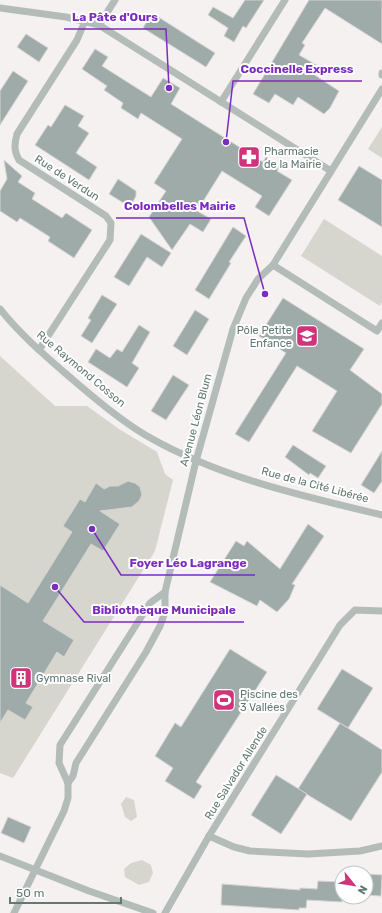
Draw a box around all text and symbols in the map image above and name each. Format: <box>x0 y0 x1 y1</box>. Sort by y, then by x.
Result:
callout: La Pâte d'Ours <box>64 5 166 29</box>
text: La Pâte d'Ours <box>72 10 158 24</box>
callout: Coccinelle Express <box>233 57 362 81</box>
text: Coccinelle Express <box>241 62 354 76</box>
pharmacy icon: Pharmacie de la Mairie <box>236 144 262 170</box>
place label: Pharmacie de la Mairie <box>264 145 321 171</box>
street label: Rue de Verdun <box>32 152 102 204</box>
callout: Colombelles Mairie <box>116 194 244 218</box>
text: Colombelles Mairie <box>124 199 236 213</box>
school or university icon: Pôle Petite Enfance <box>294 323 320 349</box>
place label: Pôle Petite Enfance <box>237 324 292 350</box>
street label: Rue Raymond Cosson <box>34 328 128 410</box>
street label: Avenue Léon Blum <box>177 372 215 468</box>
street label: Rue de la Cité Libérée <box>260 464 370 506</box>
callout: Foyer Léo Lagrange <box>121 551 255 575</box>
text: Foyer Léo Lagrange <box>129 556 247 570</box>
callout: Bibliothèque Municipale <box>84 598 244 622</box>
text: Bibliothèque Municipale <box>92 603 236 617</box>
building icon: Gymnase Rival <box>8 665 34 691</box>
place label: Gymnase Rival <box>36 672 111 685</box>
sports icon: Piscine des 3 Vallées <box>211 687 237 713</box>
place label: Piscine des 3 Vallées <box>240 688 298 714</box>
street label: Rue Salvador Allende <box>202 724 270 822</box>
north arrow <box>334 865 374 905</box>
scale bar <box>10 879 121 905</box>
text: N <box>355 883 370 896</box>
text: 50 m <box>16 886 44 900</box>

